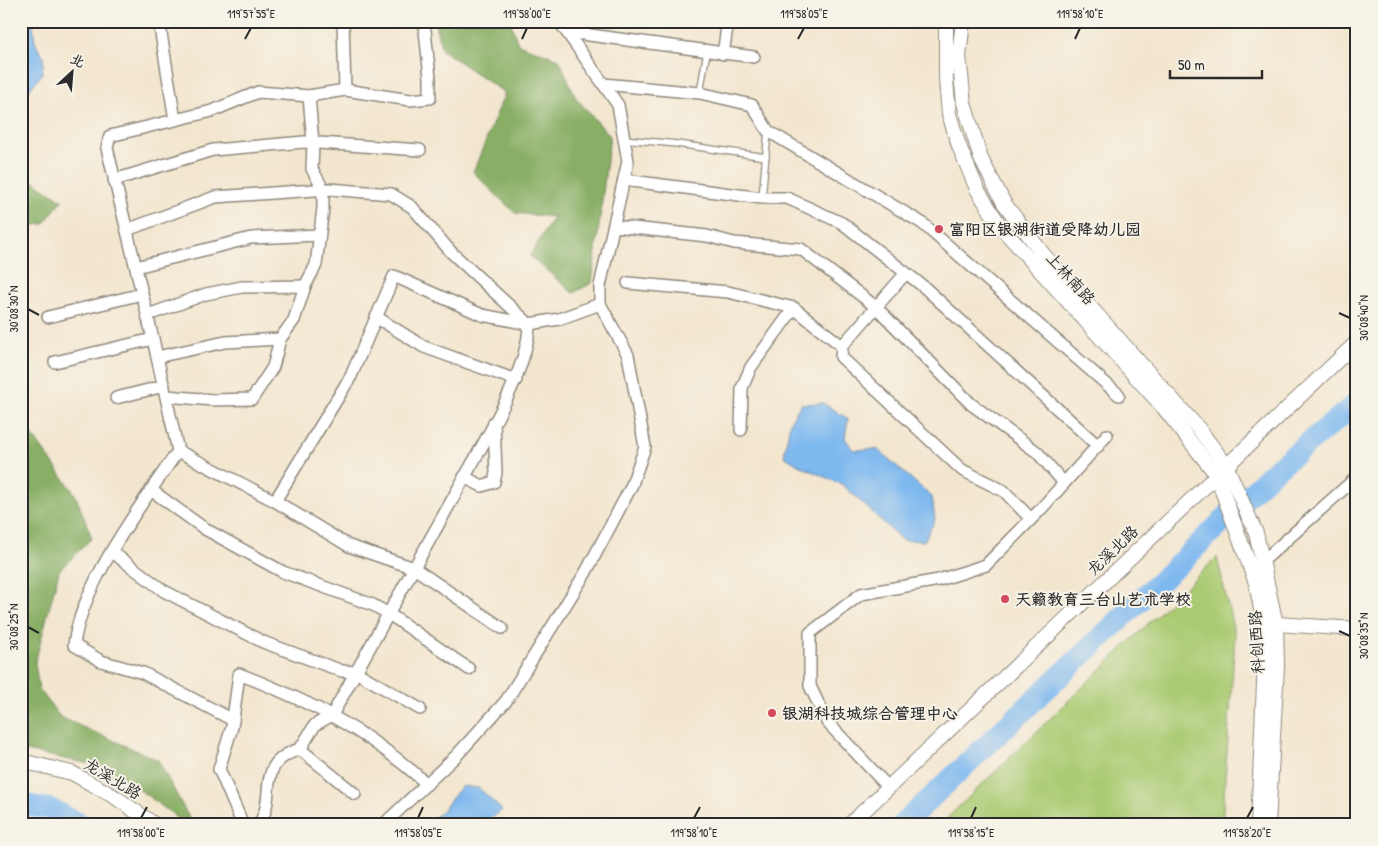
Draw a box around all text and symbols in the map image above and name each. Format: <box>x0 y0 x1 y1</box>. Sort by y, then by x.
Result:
text: 119°57'55"E <box>227 5 276 22</box>
text: 119°58'00"E <box>503 5 552 22</box>
text: 119°58'05"E <box>780 5 828 22</box>
text: 119°58'10"E <box>1057 5 1104 22</box>
north arrow <box>48 48 98 98</box>
text: 北 <box>67 48 88 71</box>
scale bar <box>1170 48 1263 80</box>
text: 50 m <box>1178 54 1205 75</box>
place label: 富阳区银湖街道受降幼儿园 <box>949 218 1141 240</box>
marker: 富阳区银湖街道受降幼儿园 <box>933 223 945 235</box>
street label: 上林南路 <box>1041 247 1101 309</box>
text: 30°08'30"N <box>5 286 22 332</box>
text: 30°08'40"N <box>1355 295 1372 341</box>
street label: 龙溪北路 <box>1081 520 1143 580</box>
place label: 天籁教育三台山艺术学校 <box>1015 588 1191 610</box>
marker: 天籁教育三台山艺术学校 <box>999 593 1011 605</box>
text: 30°08'25"N <box>5 604 22 650</box>
street label: 科创西路 <box>1243 609 1269 675</box>
text: 30°08'35"N <box>1355 613 1372 659</box>
place label: 银湖科技城综合管理中心 <box>782 702 958 724</box>
marker: 银湖科技城综合管理中心 <box>766 707 778 719</box>
street label: 龙溪北路 <box>80 752 146 804</box>
text: 119°58'00"E <box>117 824 166 841</box>
text: 119°58'05"E <box>394 824 442 841</box>
text: 119°58'10"E <box>671 824 718 841</box>
text: 119°58'15"E <box>948 824 995 841</box>
text: 119°58'20"E <box>1223 824 1272 841</box>

